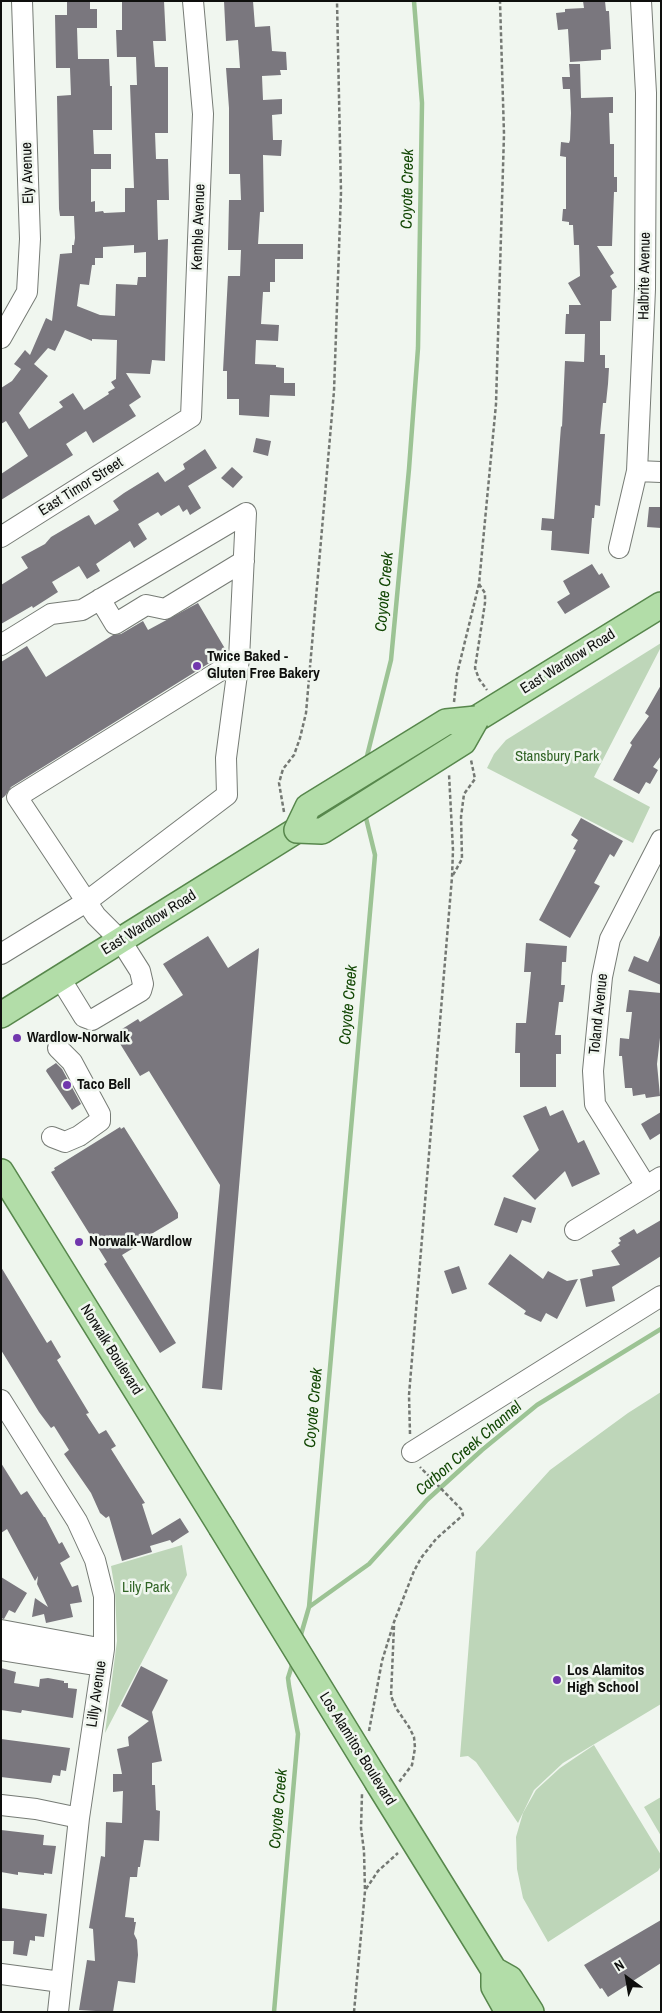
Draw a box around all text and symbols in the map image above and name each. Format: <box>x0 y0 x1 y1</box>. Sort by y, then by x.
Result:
street label: Ely Avenue <box>18 142 38 204</box>
water label: Coyote Creek <box>398 149 418 229</box>
street label: Kemble Avenue <box>188 183 210 271</box>
street label: Halbrite Avenue <box>635 232 655 320</box>
street label: East Timor Street <box>35 454 127 520</box>
water label: Coyote Creek <box>372 551 398 633</box>
street label: East Wardlow Road <box>517 626 619 698</box>
place label: Twice Baked - Gluten Free Bakery <box>207 648 320 683</box>
marker: Twice Baked - Gluten Free Bakery <box>191 660 203 672</box>
park label: Stansbury Park <box>515 748 599 766</box>
street label: East Wardlow Road <box>98 887 200 959</box>
water label: Coyote Creek <box>336 964 362 1046</box>
street label: Toland Avenue <box>586 973 612 1055</box>
place label: Wardlow-Norwalk <box>27 1029 130 1047</box>
marker: Wardlow-Norwalk <box>11 1032 23 1044</box>
place label: Taco Bell <box>77 1076 131 1094</box>
marker: Taco Bell <box>61 1079 73 1091</box>
place label: Norwalk-Wardlow <box>89 1233 192 1251</box>
marker: Norwalk-Wardlow <box>73 1236 85 1248</box>
street label: Norwalk Boulevard <box>76 1301 146 1399</box>
water label: Coyote Creek <box>301 1367 327 1449</box>
water label: Carbon Creek Channel <box>412 1398 526 1500</box>
park label: Lily Park <box>122 1579 170 1597</box>
street label: Lilly Avenue <box>83 1660 111 1728</box>
place label: Los Alamitos High School <box>567 1662 644 1697</box>
marker: Los Alamitos High School <box>551 1674 563 1686</box>
street label: Los Alamitos Boulevard <box>315 1689 399 1809</box>
water label: Coyote Creek <box>266 1768 292 1850</box>
north arrow <box>602 1953 652 2003</box>
text: N <box>611 1955 627 1975</box>

